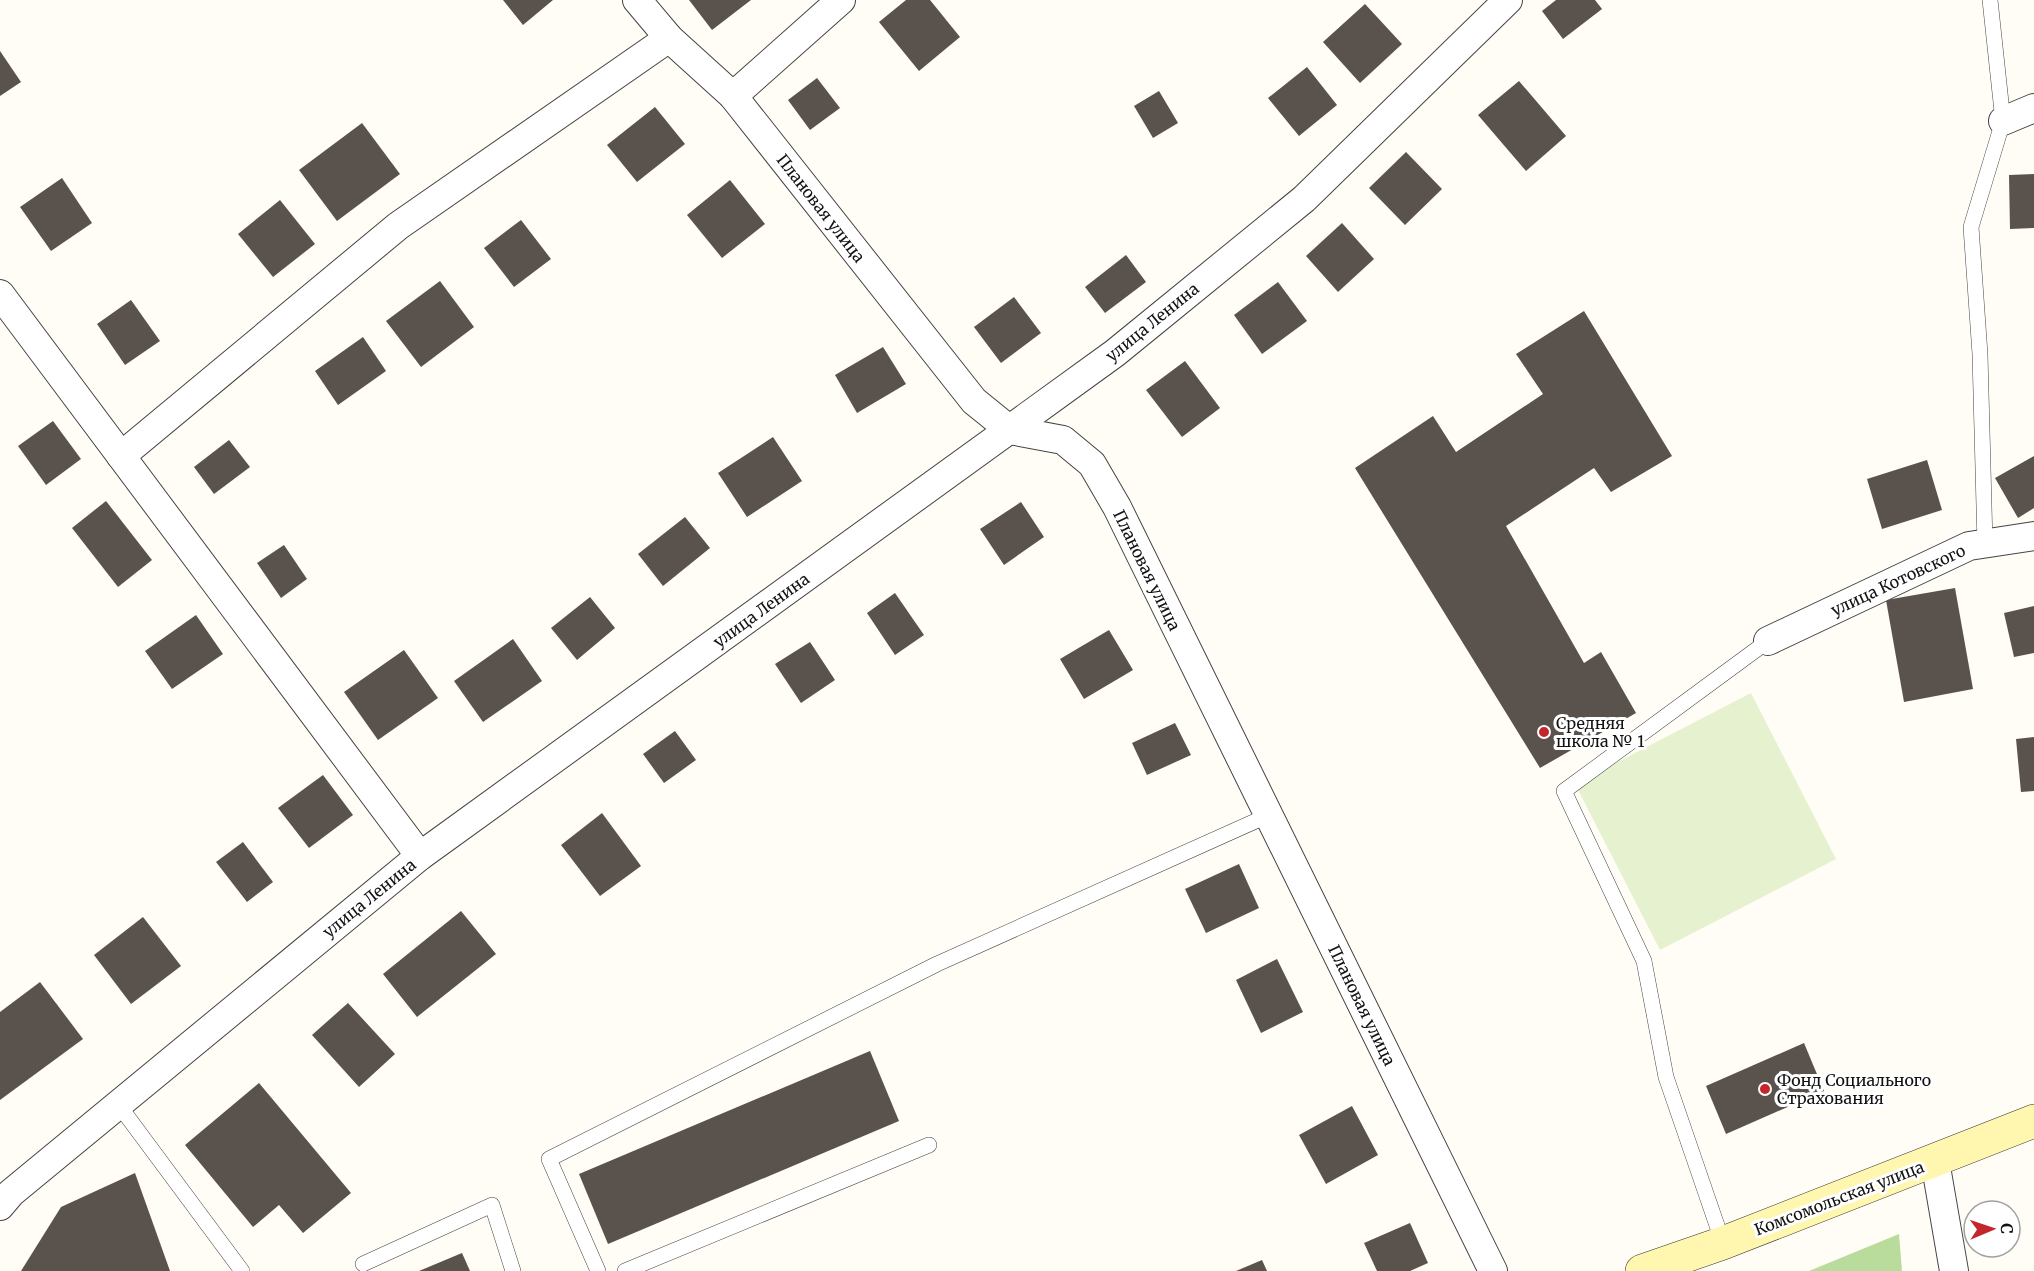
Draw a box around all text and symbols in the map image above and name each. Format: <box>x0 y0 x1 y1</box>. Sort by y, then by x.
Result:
street label: Плановая улица <box>773 150 870 266</box>
street label: улица Ленина <box>1101 278 1203 366</box>
street label: Плановая улица <box>1109 506 1185 634</box>
street label: улица Котовского <box>1828 540 1968 620</box>
street label: улица Ленина <box>709 568 813 652</box>
place label: Средняя школа № 1 <box>1556 713 1644 751</box>
marker: Средняя школа № 1 <box>1537 725 1551 739</box>
street label: улица Ленина <box>318 854 420 942</box>
street label: Плановая улица <box>1324 941 1400 1069</box>
place label: Фонд Социального Страхования <box>1777 1070 1931 1108</box>
marker: Фонд Социального Страхования <box>1758 1082 1772 1096</box>
street label: Комсомольская улица <box>1751 1156 1927 1240</box>
north arrow <box>1962 1199 2022 1259</box>
text: С <box>1997 1223 2017 1234</box>

